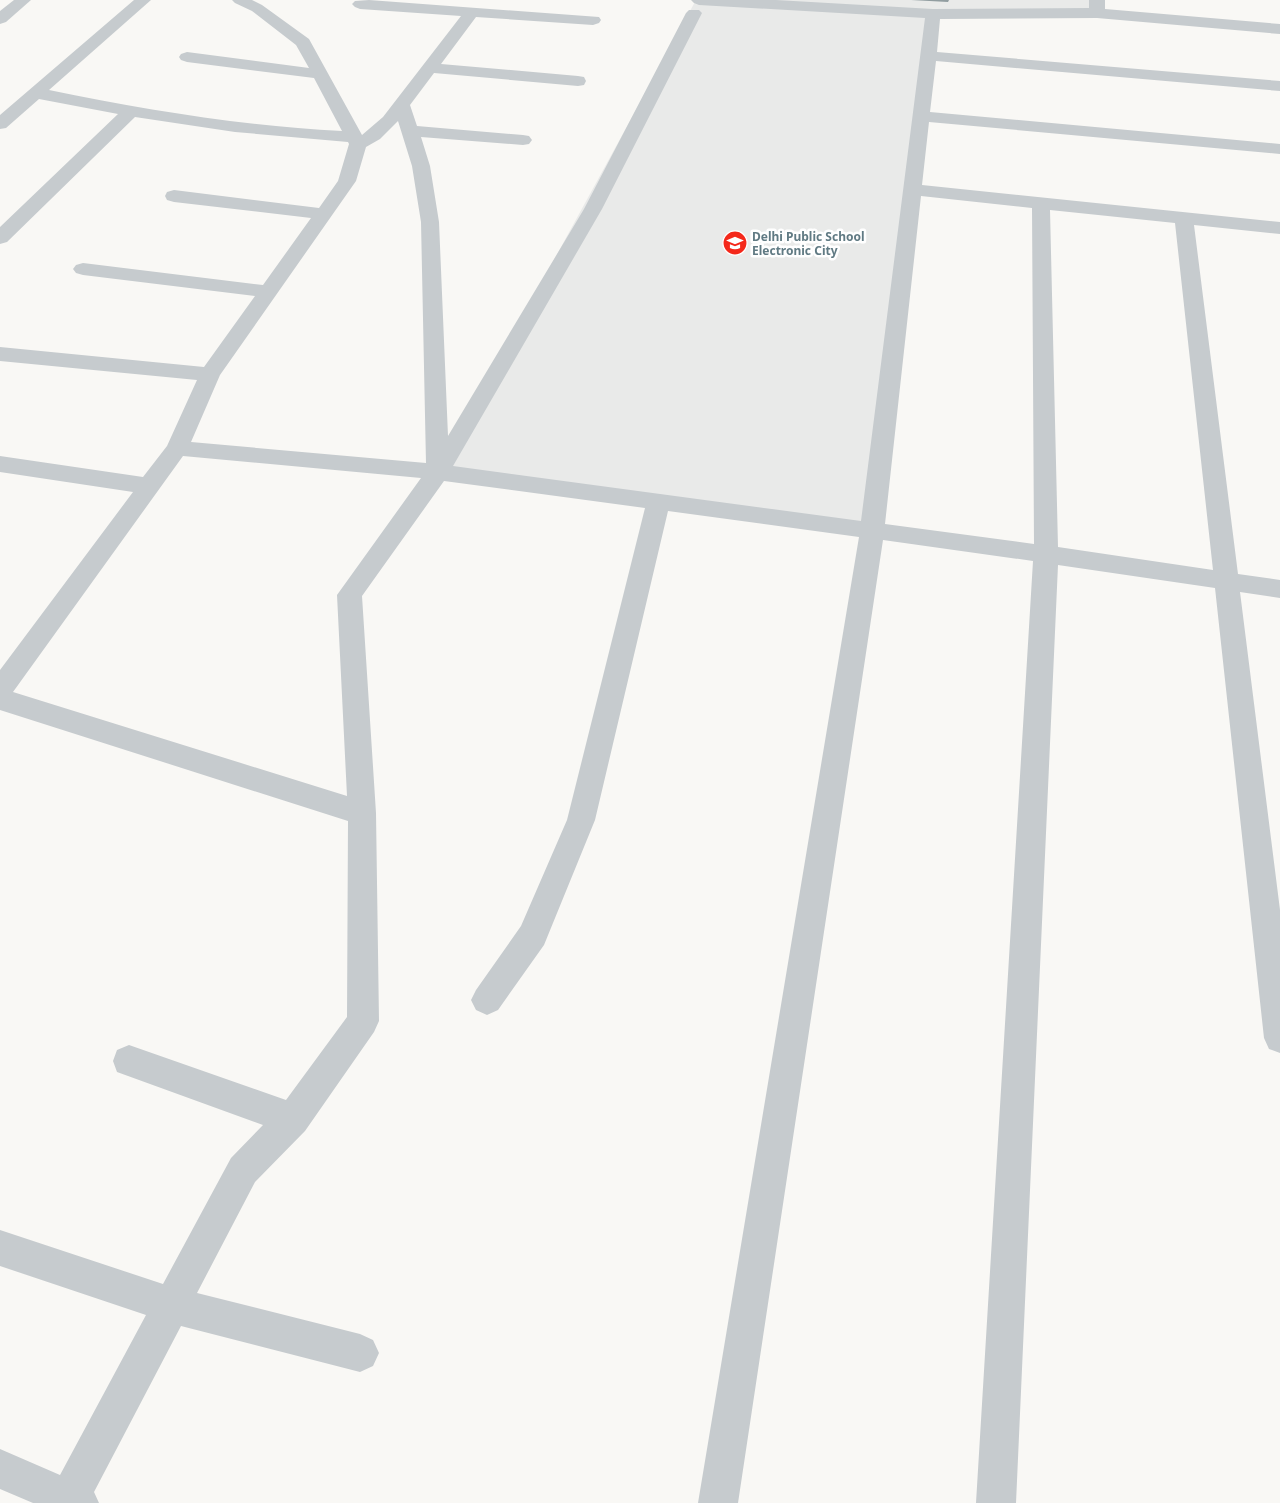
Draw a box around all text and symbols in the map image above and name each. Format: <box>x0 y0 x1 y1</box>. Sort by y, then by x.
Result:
place label: Delhi Public School Electronic City <box>752 228 865 259</box>
school or university icon: Delhi Public School Electronic City <box>722 230 748 256</box>

